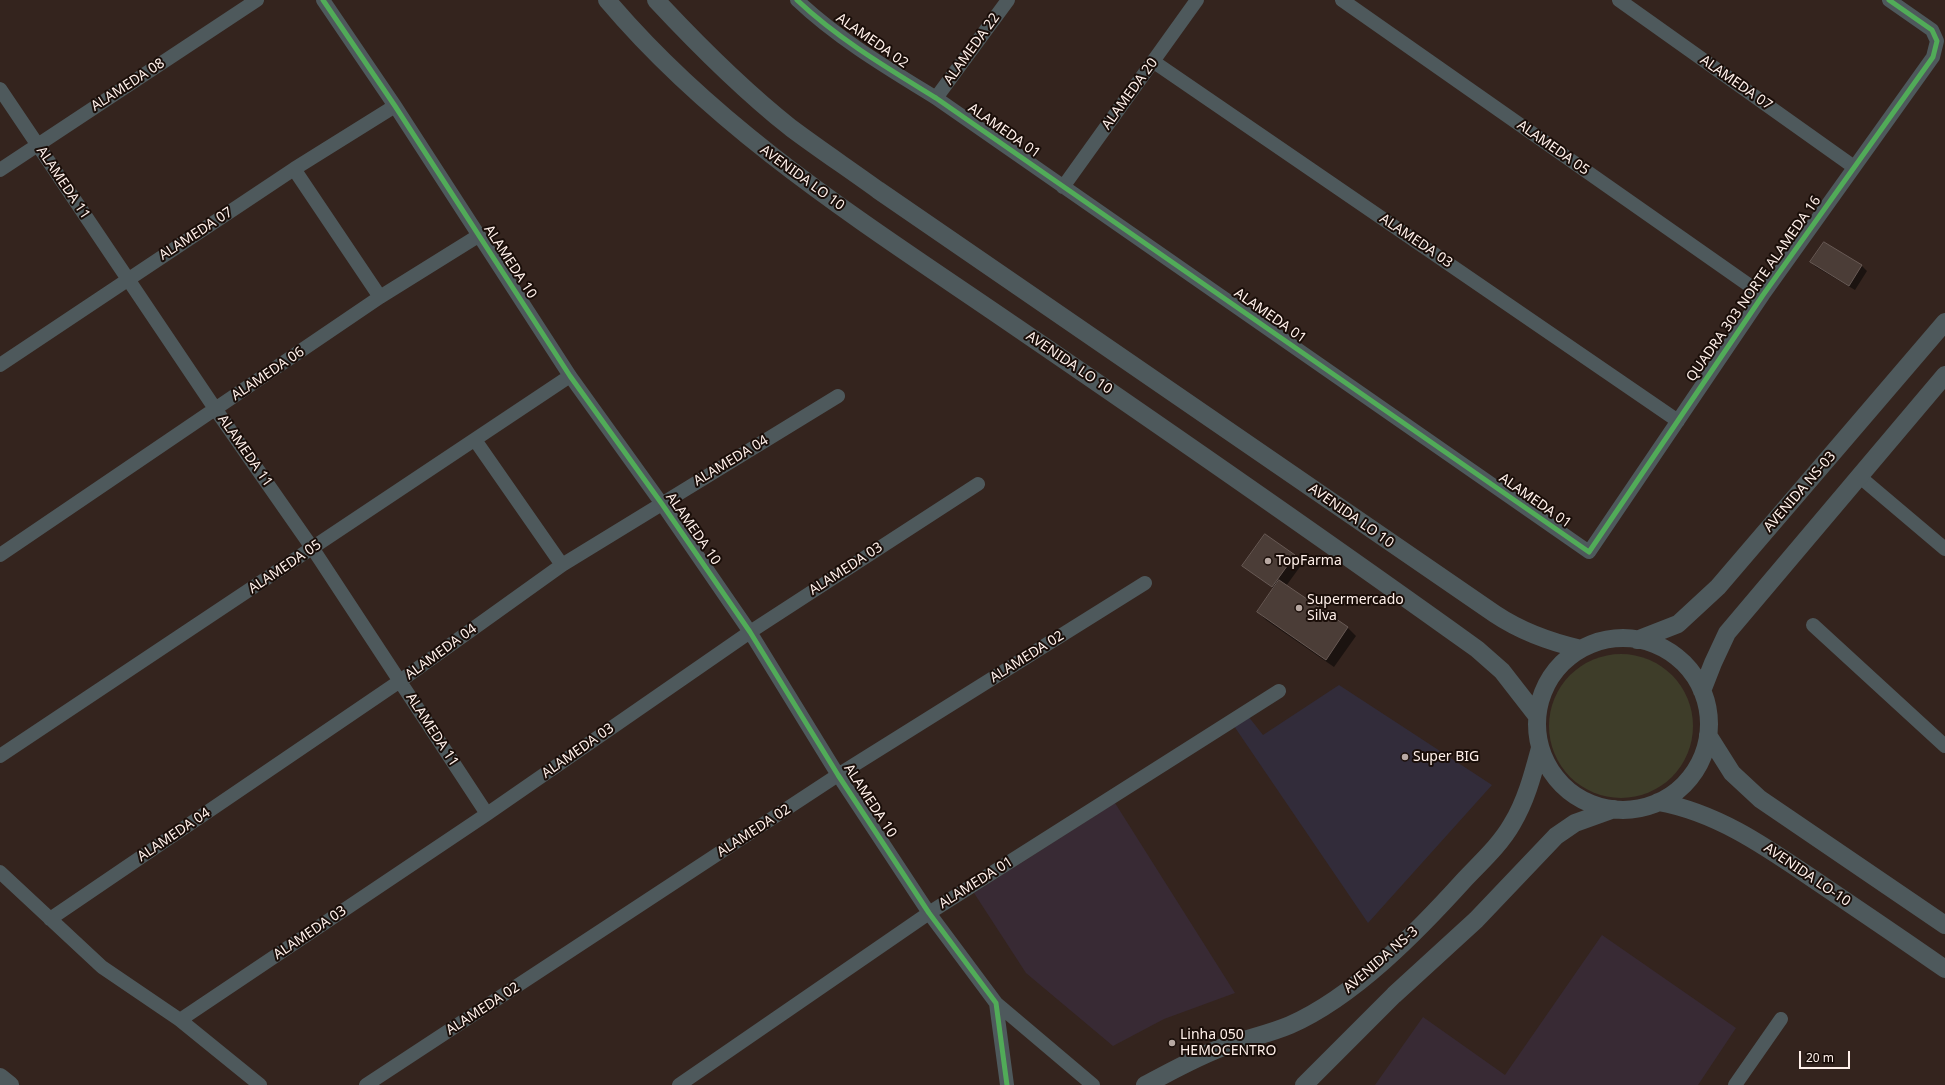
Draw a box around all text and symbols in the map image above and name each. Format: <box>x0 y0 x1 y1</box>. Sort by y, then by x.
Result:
street label: ALAMEDA 02 <box>833 10 911 72</box>
street label: ALAMEDA 22 <box>940 10 1004 88</box>
street label: ALAMEDA 07 <box>1697 52 1775 114</box>
street label: ALAMEDA 08 <box>88 55 168 115</box>
street label: ALAMEDA 20 <box>1098 55 1162 133</box>
street label: ALAMEDA 01 <box>965 100 1043 162</box>
street label: ALAMEDA 05 <box>1514 117 1592 179</box>
street label: AVENIDA LO 10 <box>757 142 847 214</box>
street label: ALAMEDA 11 <box>32 143 94 223</box>
street label: QUADRA 303 NORTE ALAMEDA 16 <box>1683 193 1825 385</box>
street label: ALAMEDA 07 <box>156 204 236 264</box>
street label: ALAMEDA 03 <box>1376 210 1456 272</box>
street label: ALAMEDA 10 <box>480 222 540 302</box>
street label: ALAMEDA 01 <box>1231 285 1309 347</box>
street label: AVENIDA LO 10 <box>1023 328 1115 398</box>
street label: ALAMEDA 06 <box>228 343 308 405</box>
street label: ALAMEDA 11 <box>214 412 276 490</box>
street label: ALAMEDA 04 <box>691 432 771 490</box>
street label: AVENIDA NS-03 <box>1760 448 1840 536</box>
street label: ALAMEDA 01 <box>1496 470 1574 532</box>
street label: AVENIDA LO 10 <box>1305 480 1397 552</box>
street label: ALAMEDA 10 <box>662 490 724 568</box>
street label: ALAMEDA 05 <box>245 536 325 598</box>
street label: ALAMEDA 03 <box>806 539 886 599</box>
place label: TopFarma <box>1276 553 1342 569</box>
marker: TopFarma <box>1263 556 1273 566</box>
place label: Supermercado Silva <box>1307 592 1404 624</box>
marker: Supermercado Silva <box>1294 603 1304 613</box>
street label: ALAMEDA 04 <box>402 620 480 684</box>
street label: ALAMEDA 02 <box>987 628 1067 686</box>
street label: ALAMEDA 11 <box>402 690 462 770</box>
street label: ALAMEDA 03 <box>539 720 617 782</box>
place label: Super BIG <box>1413 749 1479 765</box>
marker: Super BIG <box>1400 752 1410 762</box>
street label: ALAMEDA 10 <box>840 761 900 841</box>
street label: ALAMEDA 02 <box>714 801 794 861</box>
street label: ALAMEDA 04 <box>134 804 214 866</box>
street label: AVENIDA LO-10 <box>1760 840 1854 910</box>
street label: ALAMEDA 01 <box>936 854 1016 912</box>
street label: ALAMEDA 03 <box>270 902 350 964</box>
street label: AVENIDA NS-3 <box>1340 923 1422 997</box>
street label: ALAMEDA 02 <box>443 979 523 1039</box>
place label: Linha 050 HEMOCENTRO <box>1180 1027 1276 1060</box>
marker: Linha 050 HEMOCENTRO <box>1167 1038 1177 1048</box>
scale bar <box>1801 1043 1852 1069</box>
text: 20 m <box>1806 1049 1834 1066</box>

